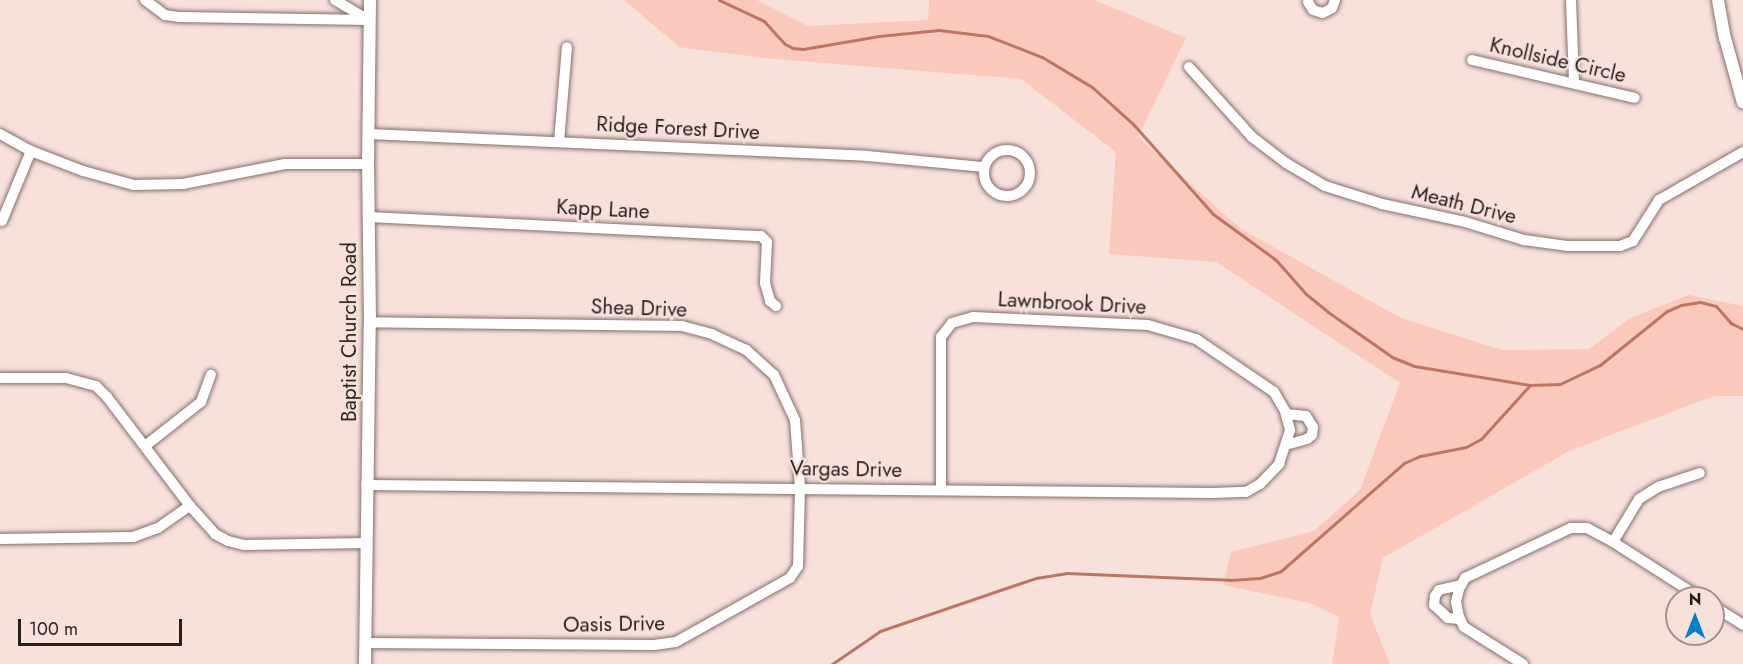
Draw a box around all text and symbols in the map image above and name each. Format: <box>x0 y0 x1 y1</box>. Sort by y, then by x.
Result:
street label: Knollside Circle <box>1487 32 1629 88</box>
street label: Ridge Forest Drive <box>596 111 760 145</box>
street label: Meath Drive <box>1409 179 1519 229</box>
street label: Kapp Lane <box>556 194 650 224</box>
street label: Baptist Church Road <box>336 242 362 422</box>
street label: Lawnbrook Drive <box>997 287 1147 319</box>
street label: Shea Drive <box>590 294 688 322</box>
street label: Vargas Drive <box>790 455 902 483</box>
north arrow <box>1665 586 1725 646</box>
text: N <box>1689 588 1701 611</box>
scale bar <box>21 607 184 645</box>
street label: Oasis Drive <box>563 611 665 637</box>
text: 100 m <box>29 616 78 642</box>

